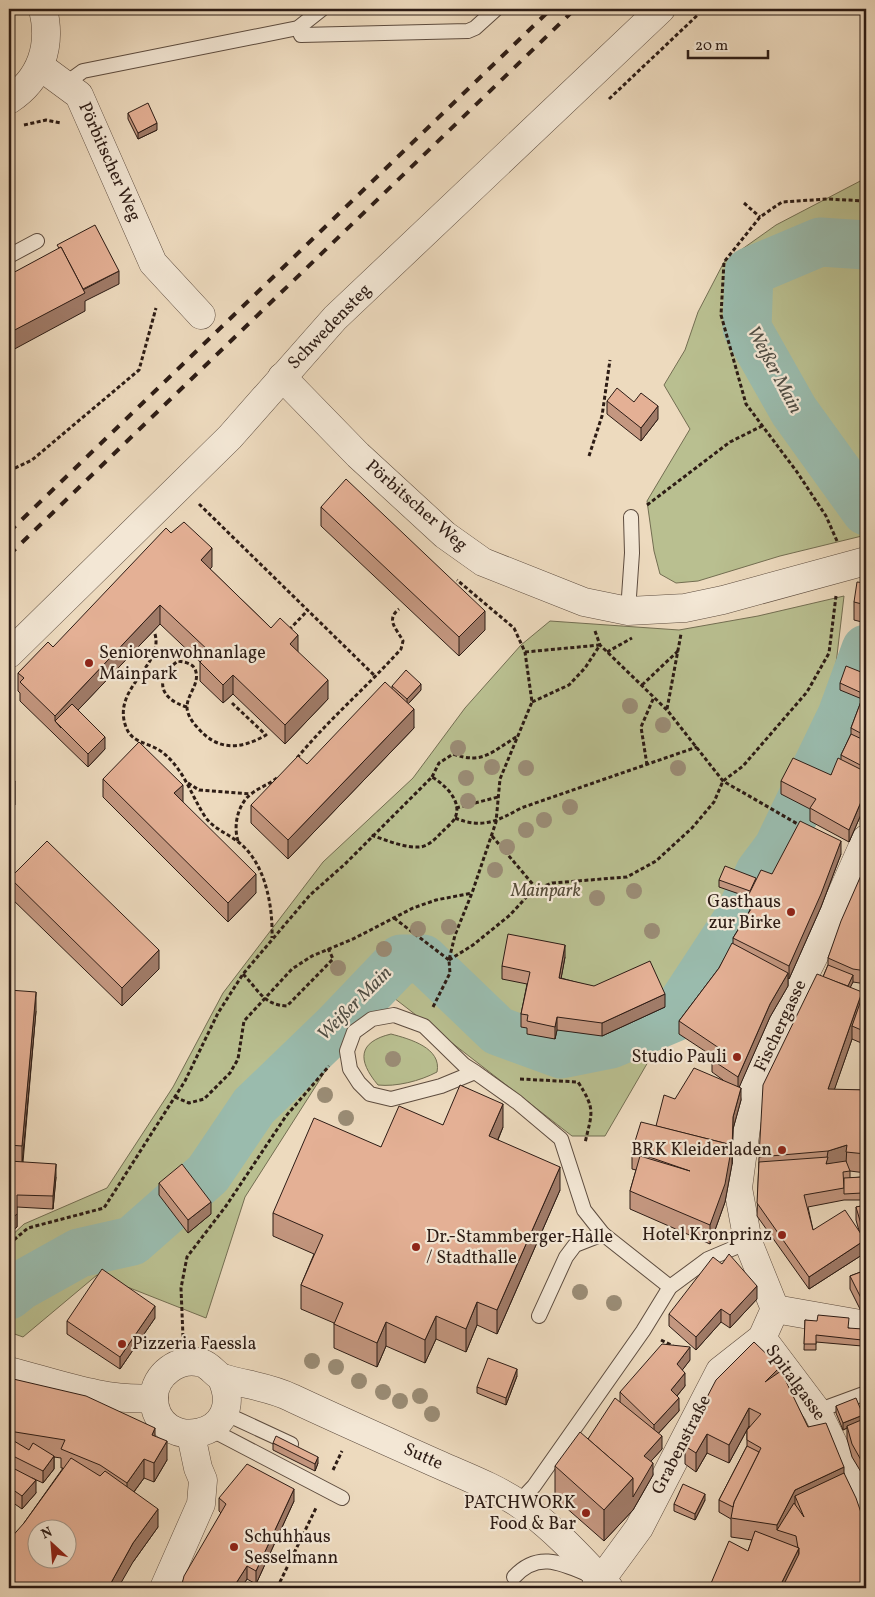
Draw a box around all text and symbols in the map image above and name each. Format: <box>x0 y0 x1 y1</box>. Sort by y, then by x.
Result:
scale bar <box>688 28 768 60</box>
text: 20 m <box>695 36 728 57</box>
street label: Pörbitscher Weg <box>71 98 147 226</box>
street label: Schwedensteg <box>283 278 377 376</box>
water label: Weißer Main <box>740 321 808 419</box>
street label: Pörbitscher Weg <box>359 454 473 558</box>
place label: Seniorenwohnanlage Mainpark <box>99 641 266 687</box>
marker: Seniorenwohnanlage Mainpark <box>83 657 95 669</box>
park label: Mainpark <box>510 879 581 904</box>
place label: Gasthaus zur Birke <box>707 890 781 936</box>
marker: Gasthaus zur Birke <box>785 906 797 918</box>
water label: Weißer Main <box>312 961 398 1047</box>
street label: Fischergasse <box>749 976 813 1076</box>
place label: Studio Pauli <box>631 1045 727 1070</box>
marker: Studio Pauli <box>731 1051 743 1063</box>
place label: BRK Kleiderladen <box>631 1138 772 1163</box>
marker: BRK Kleiderladen <box>776 1144 788 1156</box>
place label: Hotel Kronprinz <box>642 1223 772 1248</box>
place label: Dr.-Stammberger-Halle / Stadthalle <box>426 1225 613 1271</box>
marker: Hotel Kronprinz <box>776 1229 788 1241</box>
marker: Dr.-Stammberger-Halle / Stadthalle <box>410 1241 422 1253</box>
place label: Pizzeria Faessla <box>132 1332 256 1357</box>
marker: Pizzeria Faessla <box>116 1338 128 1350</box>
street label: Spitalgasse <box>759 1340 831 1426</box>
street label: Grabenstraße <box>646 1391 718 1499</box>
street label: Sutte <box>399 1437 447 1477</box>
place label: PATCHWORK Food & Bar <box>464 1491 576 1537</box>
marker: PATCHWORK Food & Bar <box>580 1507 592 1519</box>
north arrow <box>28 1520 78 1570</box>
text: N <box>38 1523 56 1544</box>
place label: Schuhhaus Sesselmann <box>244 1525 338 1571</box>
marker: Schuhhaus Sesselmann <box>228 1541 240 1553</box>

